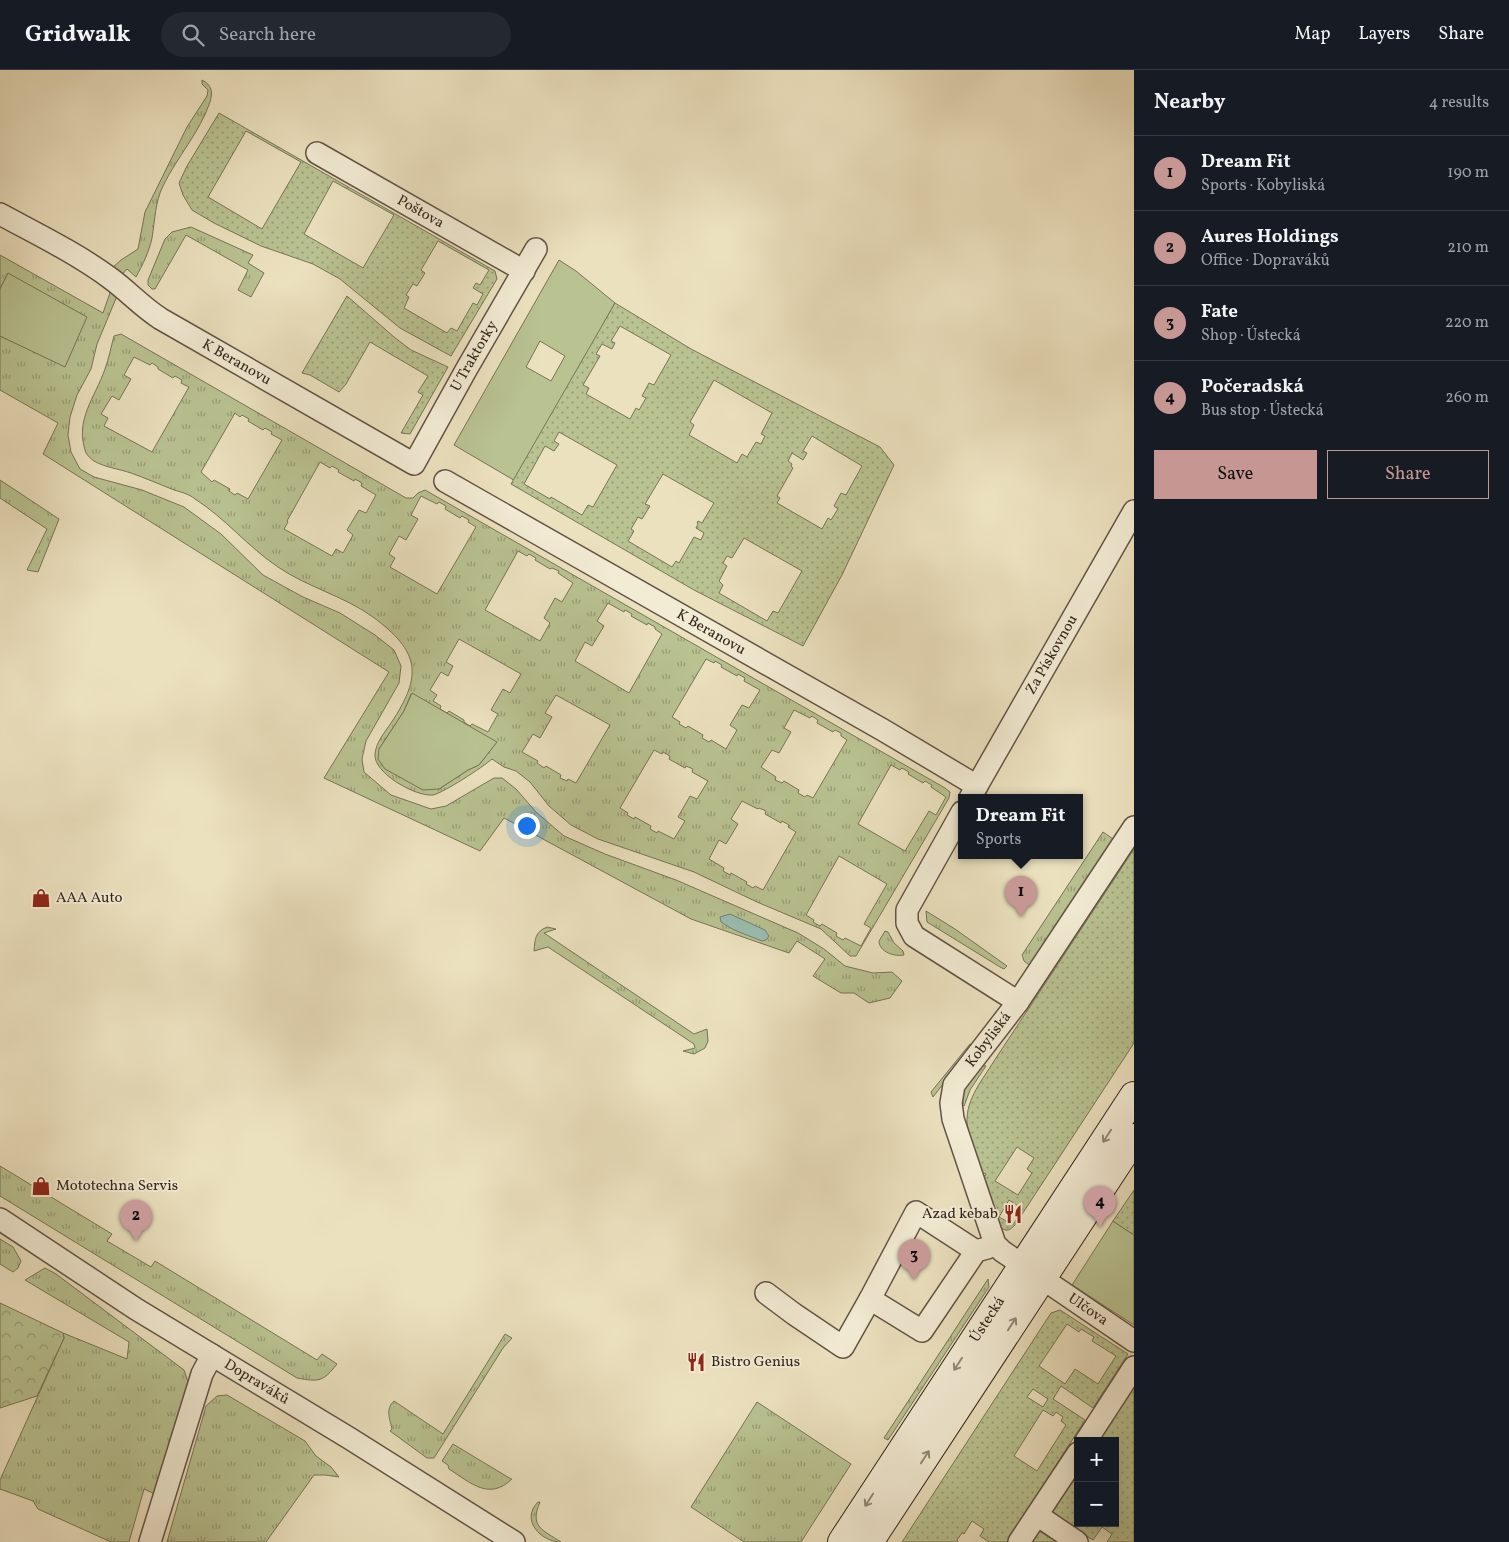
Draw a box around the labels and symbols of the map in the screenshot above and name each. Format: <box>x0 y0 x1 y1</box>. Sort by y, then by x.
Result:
street label: Poštova <box>393 190 448 234</box>
street label: U Traktorky <box>446 317 503 395</box>
street label: K Beranovu <box>198 334 275 391</box>
street label: K Beranovu <box>673 604 750 660</box>
street label: Za Pískovnou <box>1021 611 1083 698</box>
your location <box>514 813 540 839</box>
pin: 1 <box>1005 876 1037 917</box>
shop icon: AAA Auto <box>30 887 52 909</box>
place label: AAA Auto <box>56 888 123 909</box>
street label: Kobyliská <box>961 1008 1017 1072</box>
one-way arrow <box>1102 1129 1112 1143</box>
shop icon: Mototechna Servis <box>30 1175 52 1197</box>
place label: Mototechna Servis <box>56 1176 178 1197</box>
pin: 4 <box>1084 1186 1116 1227</box>
pin: 2 <box>120 1200 152 1241</box>
restaurant icon: Azad kebab <box>1002 1203 1024 1225</box>
place label: Azad kebab <box>922 1204 998 1225</box>
pin: 3 <box>898 1239 930 1280</box>
street label: Ulčova <box>1064 1288 1112 1331</box>
street label: Ústecká <box>965 1292 1010 1346</box>
one-way arrow <box>1008 1317 1018 1331</box>
restaurant icon: Bistro Genius <box>685 1351 707 1373</box>
place label: Bistro Genius <box>711 1352 800 1373</box>
street label: Dopraváků <box>220 1354 293 1410</box>
one-way arrow <box>952 1357 963 1371</box>
one-way arrow <box>920 1451 930 1465</box>
one-way arrow <box>864 1493 874 1507</box>

